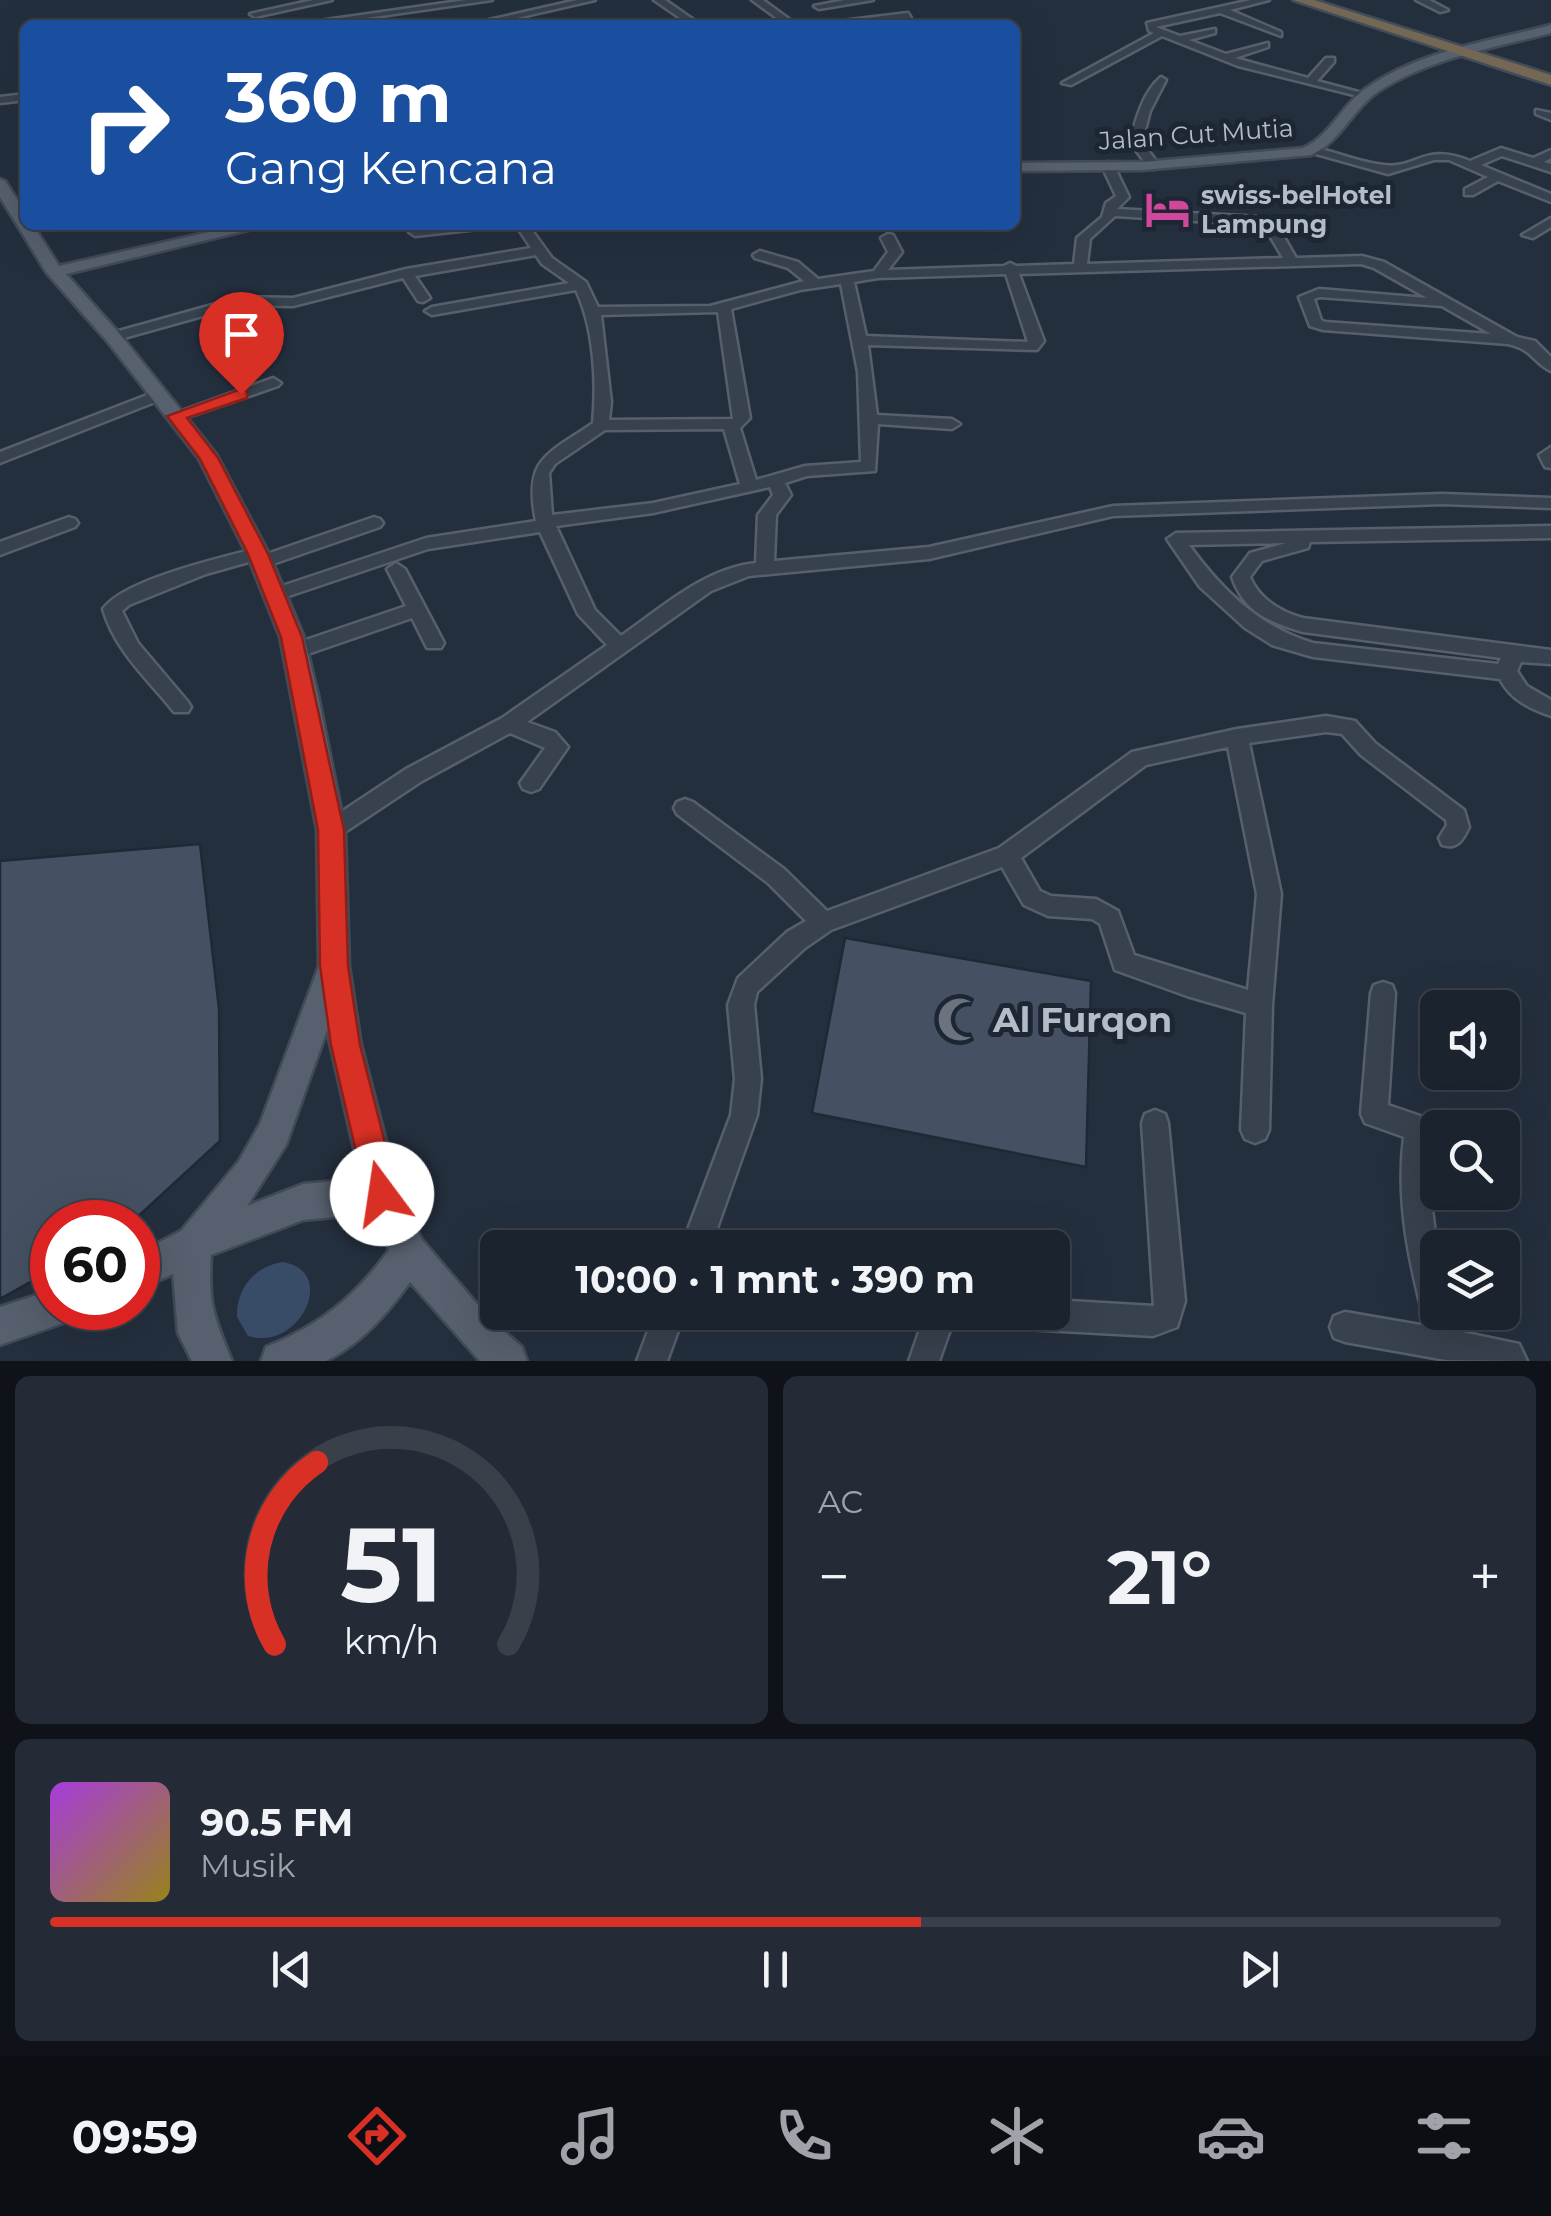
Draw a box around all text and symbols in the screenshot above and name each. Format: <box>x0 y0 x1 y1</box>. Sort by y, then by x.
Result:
text: 360 m <box>225 54 452 140</box>
icon: right <box>60 60 190 190</box>
street label: Jalan Cut Mutia <box>1097 112 1294 156</box>
text: Gang Kencana <box>225 140 557 195</box>
place label: swiss-belHotel Lampung <box>1201 180 1392 239</box>
hotel icon: swiss-belHotel Lampung <box>1144 185 1192 233</box>
pin <box>199 292 284 395</box>
icon: arrive <box>214 307 269 362</box>
map controls <box>1420 990 1520 1330</box>
button: sound <box>1420 990 1520 1090</box>
mosque icon: Al Furqon <box>936 995 984 1043</box>
place label: Al Furqon <box>992 998 1172 1041</box>
button: search <box>1420 1110 1520 1210</box>
position arrow <box>330 1142 434 1246</box>
speed limit sign: 60 <box>30 1200 160 1330</box>
button: layers <box>1420 1230 1520 1330</box>
text: 10:00 · 1 mnt · 390 m <box>575 1256 975 1303</box>
text: AC <box>818 1482 863 1521</box>
text: 51 <box>340 1501 443 1628</box>
text: 21° <box>1107 1531 1212 1623</box>
text: − <box>818 1543 850 1610</box>
text: + <box>1469 1543 1501 1610</box>
text: km/h <box>344 1619 439 1663</box>
text: 90.5 FM <box>200 1799 353 1846</box>
text: Musik <box>200 1846 295 1885</box>
icon: previous <box>264 1942 319 1997</box>
icon: pause <box>748 1942 803 1997</box>
icon: next <box>1232 1942 1287 1997</box>
icon: directions <box>342 2101 412 2171</box>
icon: music <box>555 2101 625 2171</box>
icon: phone <box>769 2101 839 2171</box>
icon: climate <box>982 2101 1052 2171</box>
icon: car <box>1196 2101 1266 2171</box>
icon: filters <box>1409 2101 1479 2171</box>
text: 09:59 <box>72 2109 198 2164</box>

